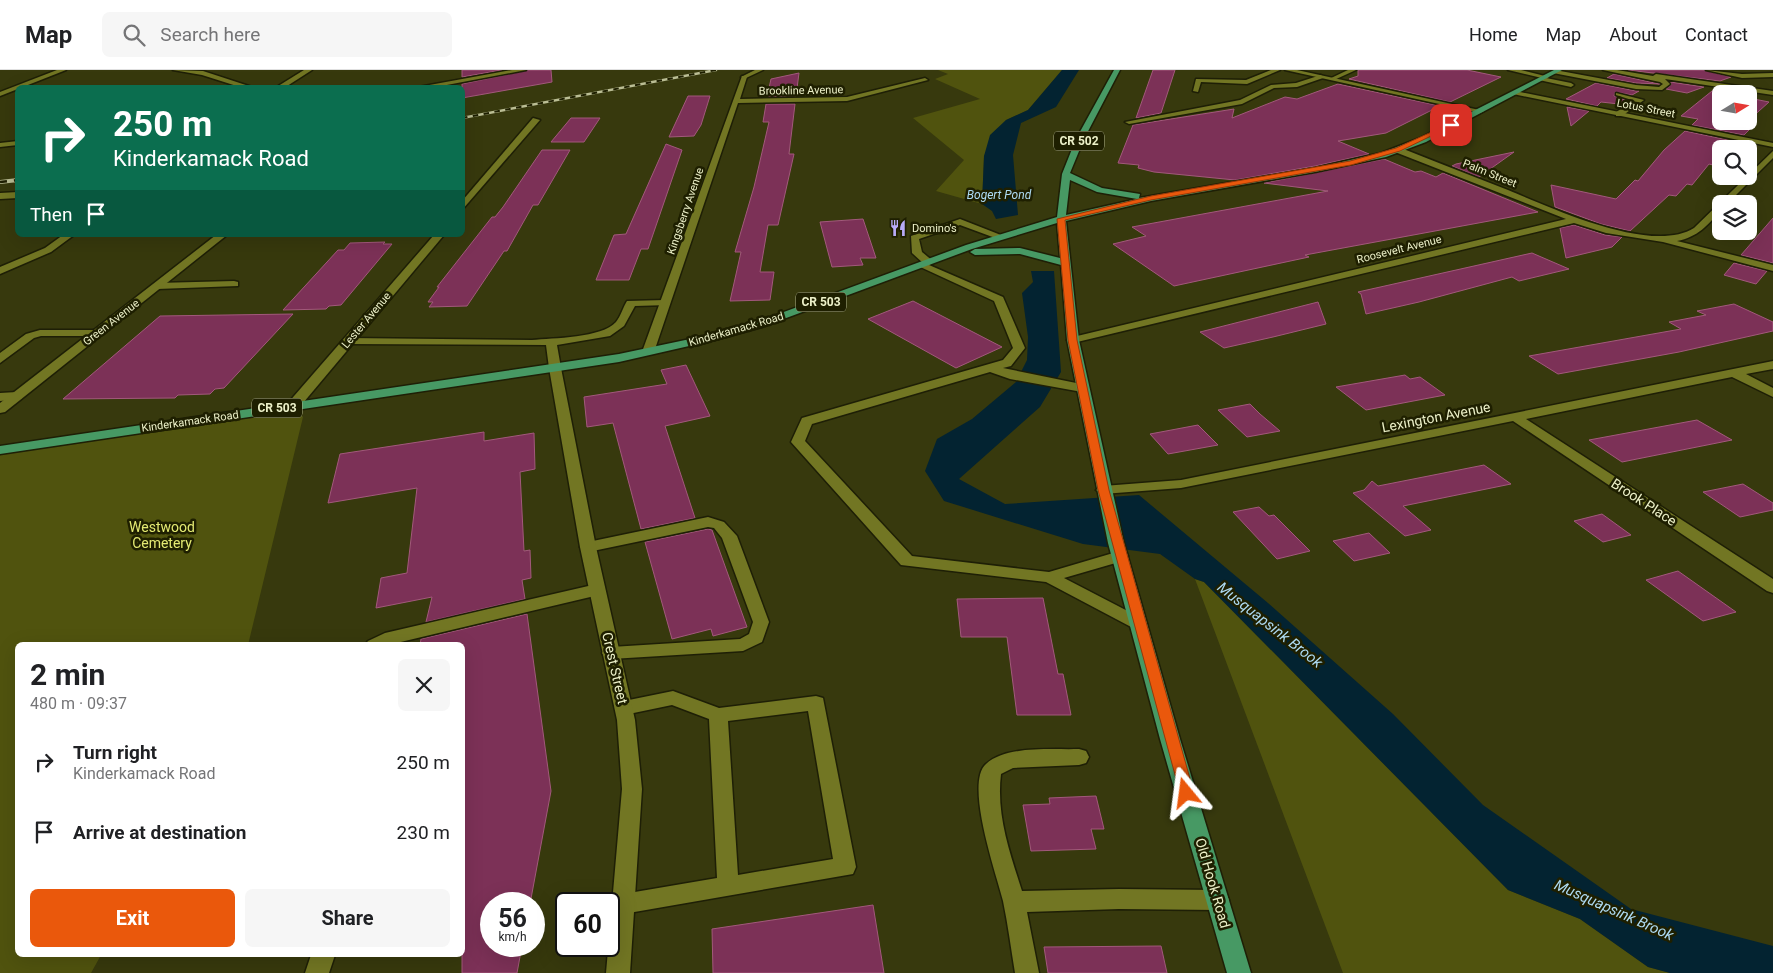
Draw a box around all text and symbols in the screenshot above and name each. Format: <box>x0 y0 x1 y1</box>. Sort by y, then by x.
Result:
search box <box>102 12 452 57</box>
text: Map <box>25 21 72 49</box>
icon: search <box>120 21 148 49</box>
text: Search here <box>160 23 260 46</box>
text: Home <box>1469 24 1518 45</box>
text: Map <box>1546 24 1581 45</box>
text: About <box>1609 24 1657 45</box>
text: Contact <box>1685 24 1748 45</box>
street label: Brookline Avenue <box>759 83 844 98</box>
north arrow <box>1712 85 1758 130</box>
map controls <box>1712 85 1757 240</box>
street label: Lotus Street <box>1616 96 1677 121</box>
text: 250 m <box>113 104 212 145</box>
pin <box>1430 104 1472 146</box>
icon: right <box>30 105 95 170</box>
icon: arrive <box>1437 111 1465 139</box>
road number: CR 502 <box>1054 131 1104 150</box>
button: search <box>1712 140 1757 185</box>
text: Kinderkamack Road <box>113 146 309 171</box>
street label: Palm Street <box>1461 157 1519 190</box>
street label: Kingsberry Avenue <box>665 166 706 256</box>
water label: Bogert Pond <box>967 188 1032 202</box>
button: layers <box>1712 195 1757 240</box>
icon: arrive <box>82 200 110 228</box>
text: Then <box>30 203 72 226</box>
restaurant icon: Domino's <box>888 218 908 238</box>
place label: Domino's <box>912 222 957 235</box>
street label: Roosevelt Avenue <box>1355 233 1443 266</box>
street label: Lester Avenue <box>339 289 394 351</box>
road number: CR 503 <box>796 292 846 312</box>
street label: Green Avenue <box>81 296 142 348</box>
street label: Kinderkamack Road <box>687 310 785 349</box>
road number: CR 503 <box>252 398 302 418</box>
street label: Lexington Avenue <box>1380 399 1492 435</box>
street label: Kinderkamack Road <box>141 408 239 435</box>
street label: Brook Place <box>1608 475 1680 529</box>
park label: Westwood Cemetery <box>129 519 195 551</box>
water label: Musquapsink Brook <box>1214 578 1327 672</box>
street label: Crest Street <box>599 630 631 706</box>
text: 2 min <box>30 657 105 692</box>
button: close <box>398 659 450 711</box>
text: 480 m · 09:37 <box>30 694 127 713</box>
text: Turn right <box>73 741 157 764</box>
icon: right <box>30 748 58 776</box>
text: 250 m <box>397 751 450 774</box>
text: Kinderkamack Road <box>73 764 215 783</box>
position arrow <box>1159 766 1211 818</box>
icon: arrive <box>30 818 58 846</box>
text: Arrive at destination <box>73 821 246 844</box>
text: 230 m <box>397 821 450 844</box>
street label: Old Hook Road <box>1192 836 1234 930</box>
water label: Musquapsink Brook <box>1552 876 1677 945</box>
button: Exit <box>30 889 235 947</box>
button: Share <box>245 889 450 947</box>
speed limit sign: 60 <box>555 892 620 957</box>
text: 56 <box>498 904 527 933</box>
text: km/h <box>498 930 527 944</box>

